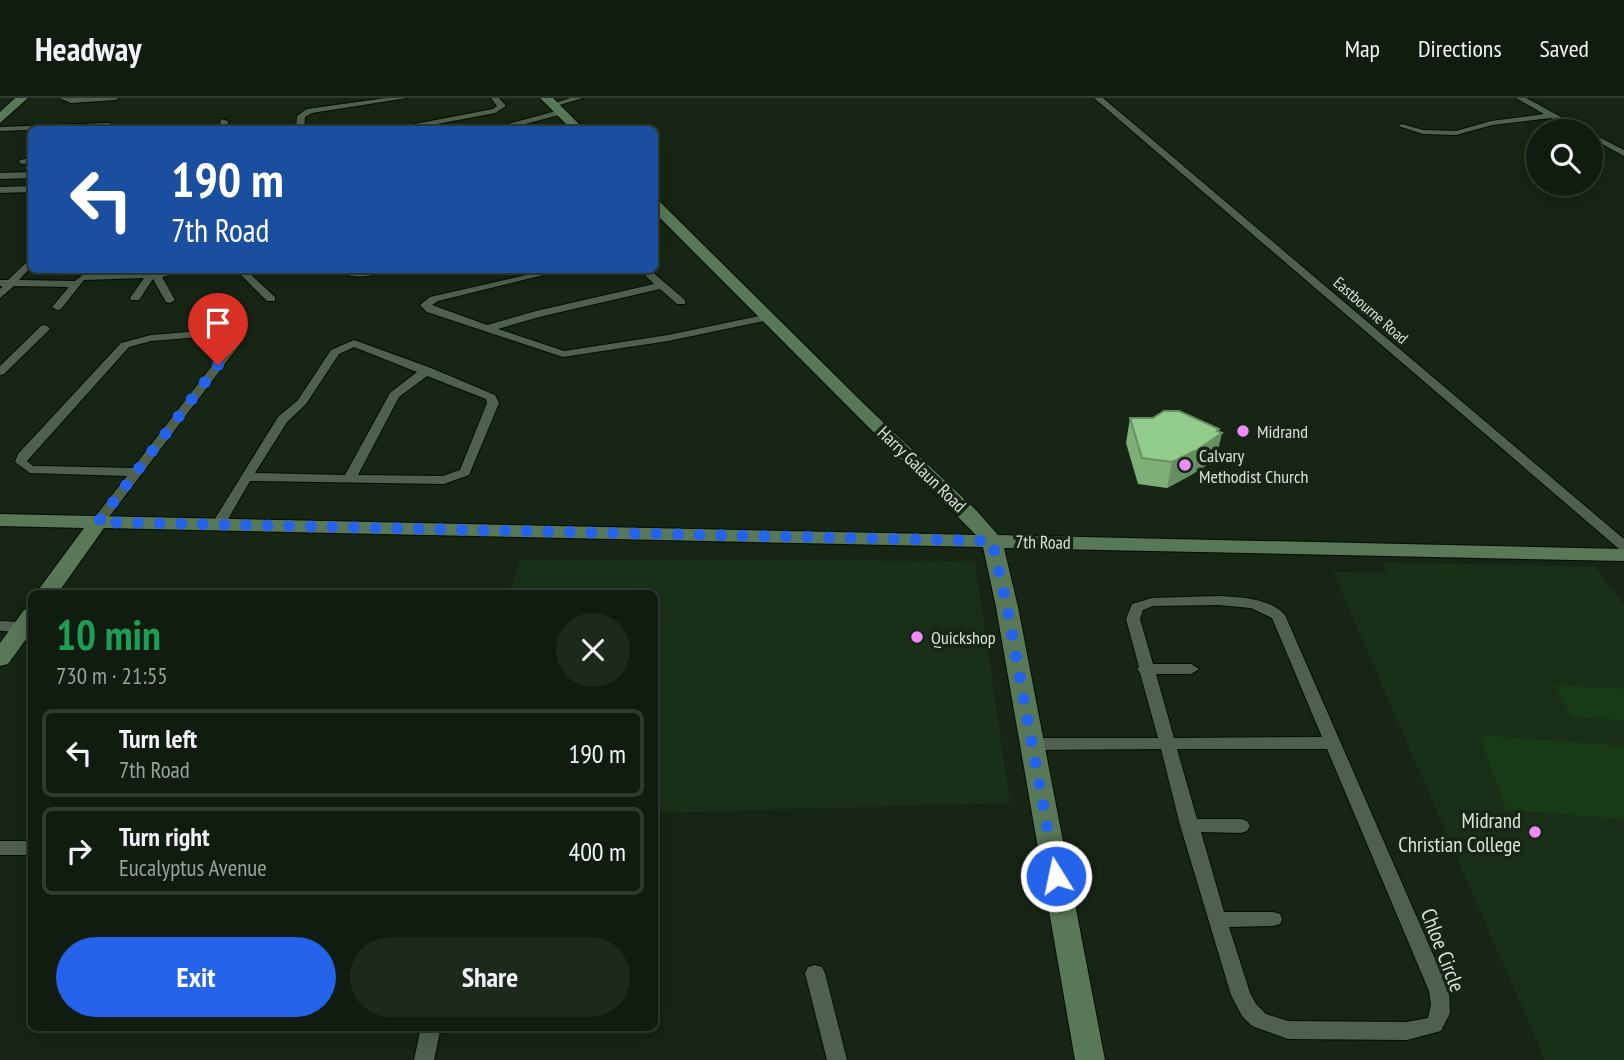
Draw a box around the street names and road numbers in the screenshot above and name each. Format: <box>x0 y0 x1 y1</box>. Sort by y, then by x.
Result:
street label: Eastbourne Road <box>1330 272 1413 348</box>
street label: Harry Galaun Road <box>873 421 971 517</box>
street label: 7th Road <box>1015 530 1071 554</box>
street label: Chloe Circle <box>1415 905 1471 995</box>

